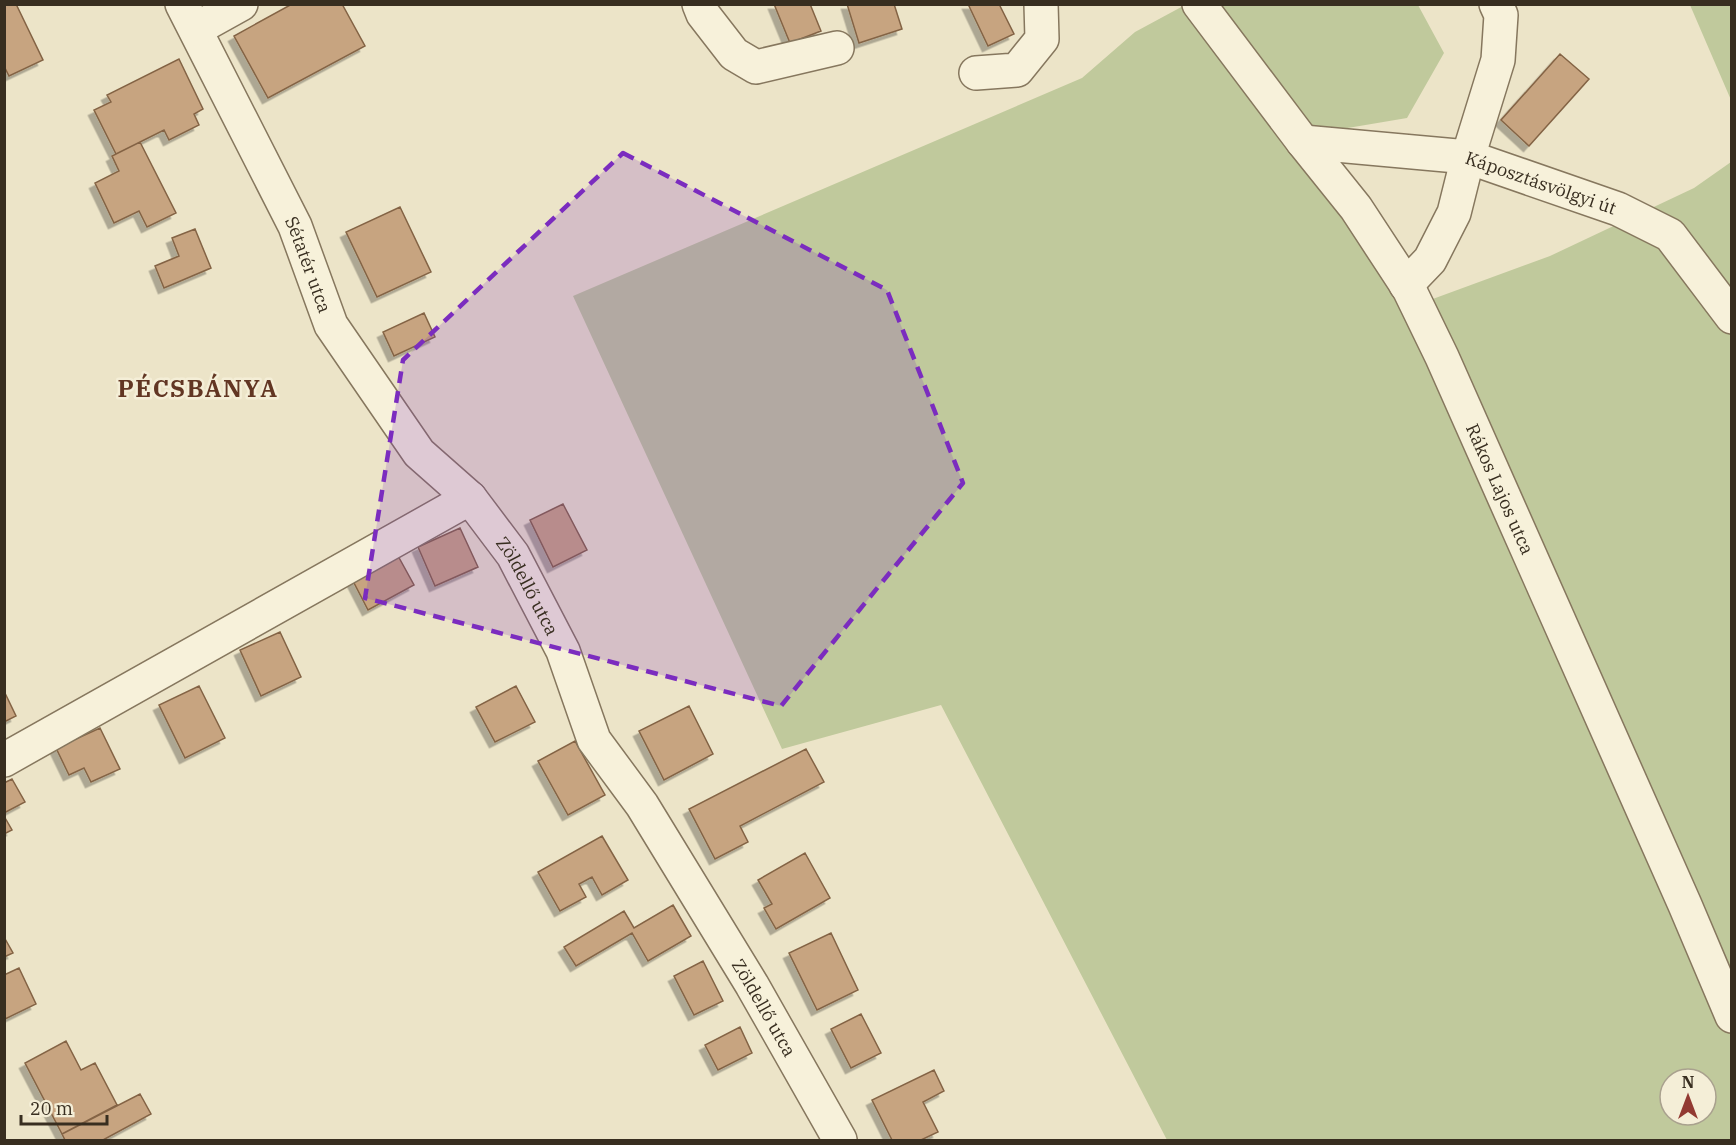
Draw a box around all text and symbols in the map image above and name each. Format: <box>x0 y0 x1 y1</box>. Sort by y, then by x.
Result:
street label: Káposztásvölgyi út <box>1463 146 1620 219</box>
street label: Sétatér utca <box>280 212 337 316</box>
district label: PÉCSBÁNYA <box>118 372 278 404</box>
street label: Rákos Lajos utca <box>1461 420 1540 558</box>
street label: Zöldellő utca <box>491 532 564 639</box>
street label: Zöldellő utca <box>727 954 802 1061</box>
north arrow <box>1658 1067 1718 1127</box>
text: N <box>1682 1072 1694 1092</box>
scale bar <box>21 1088 106 1126</box>
text: 20 m <box>30 1097 73 1120</box>

